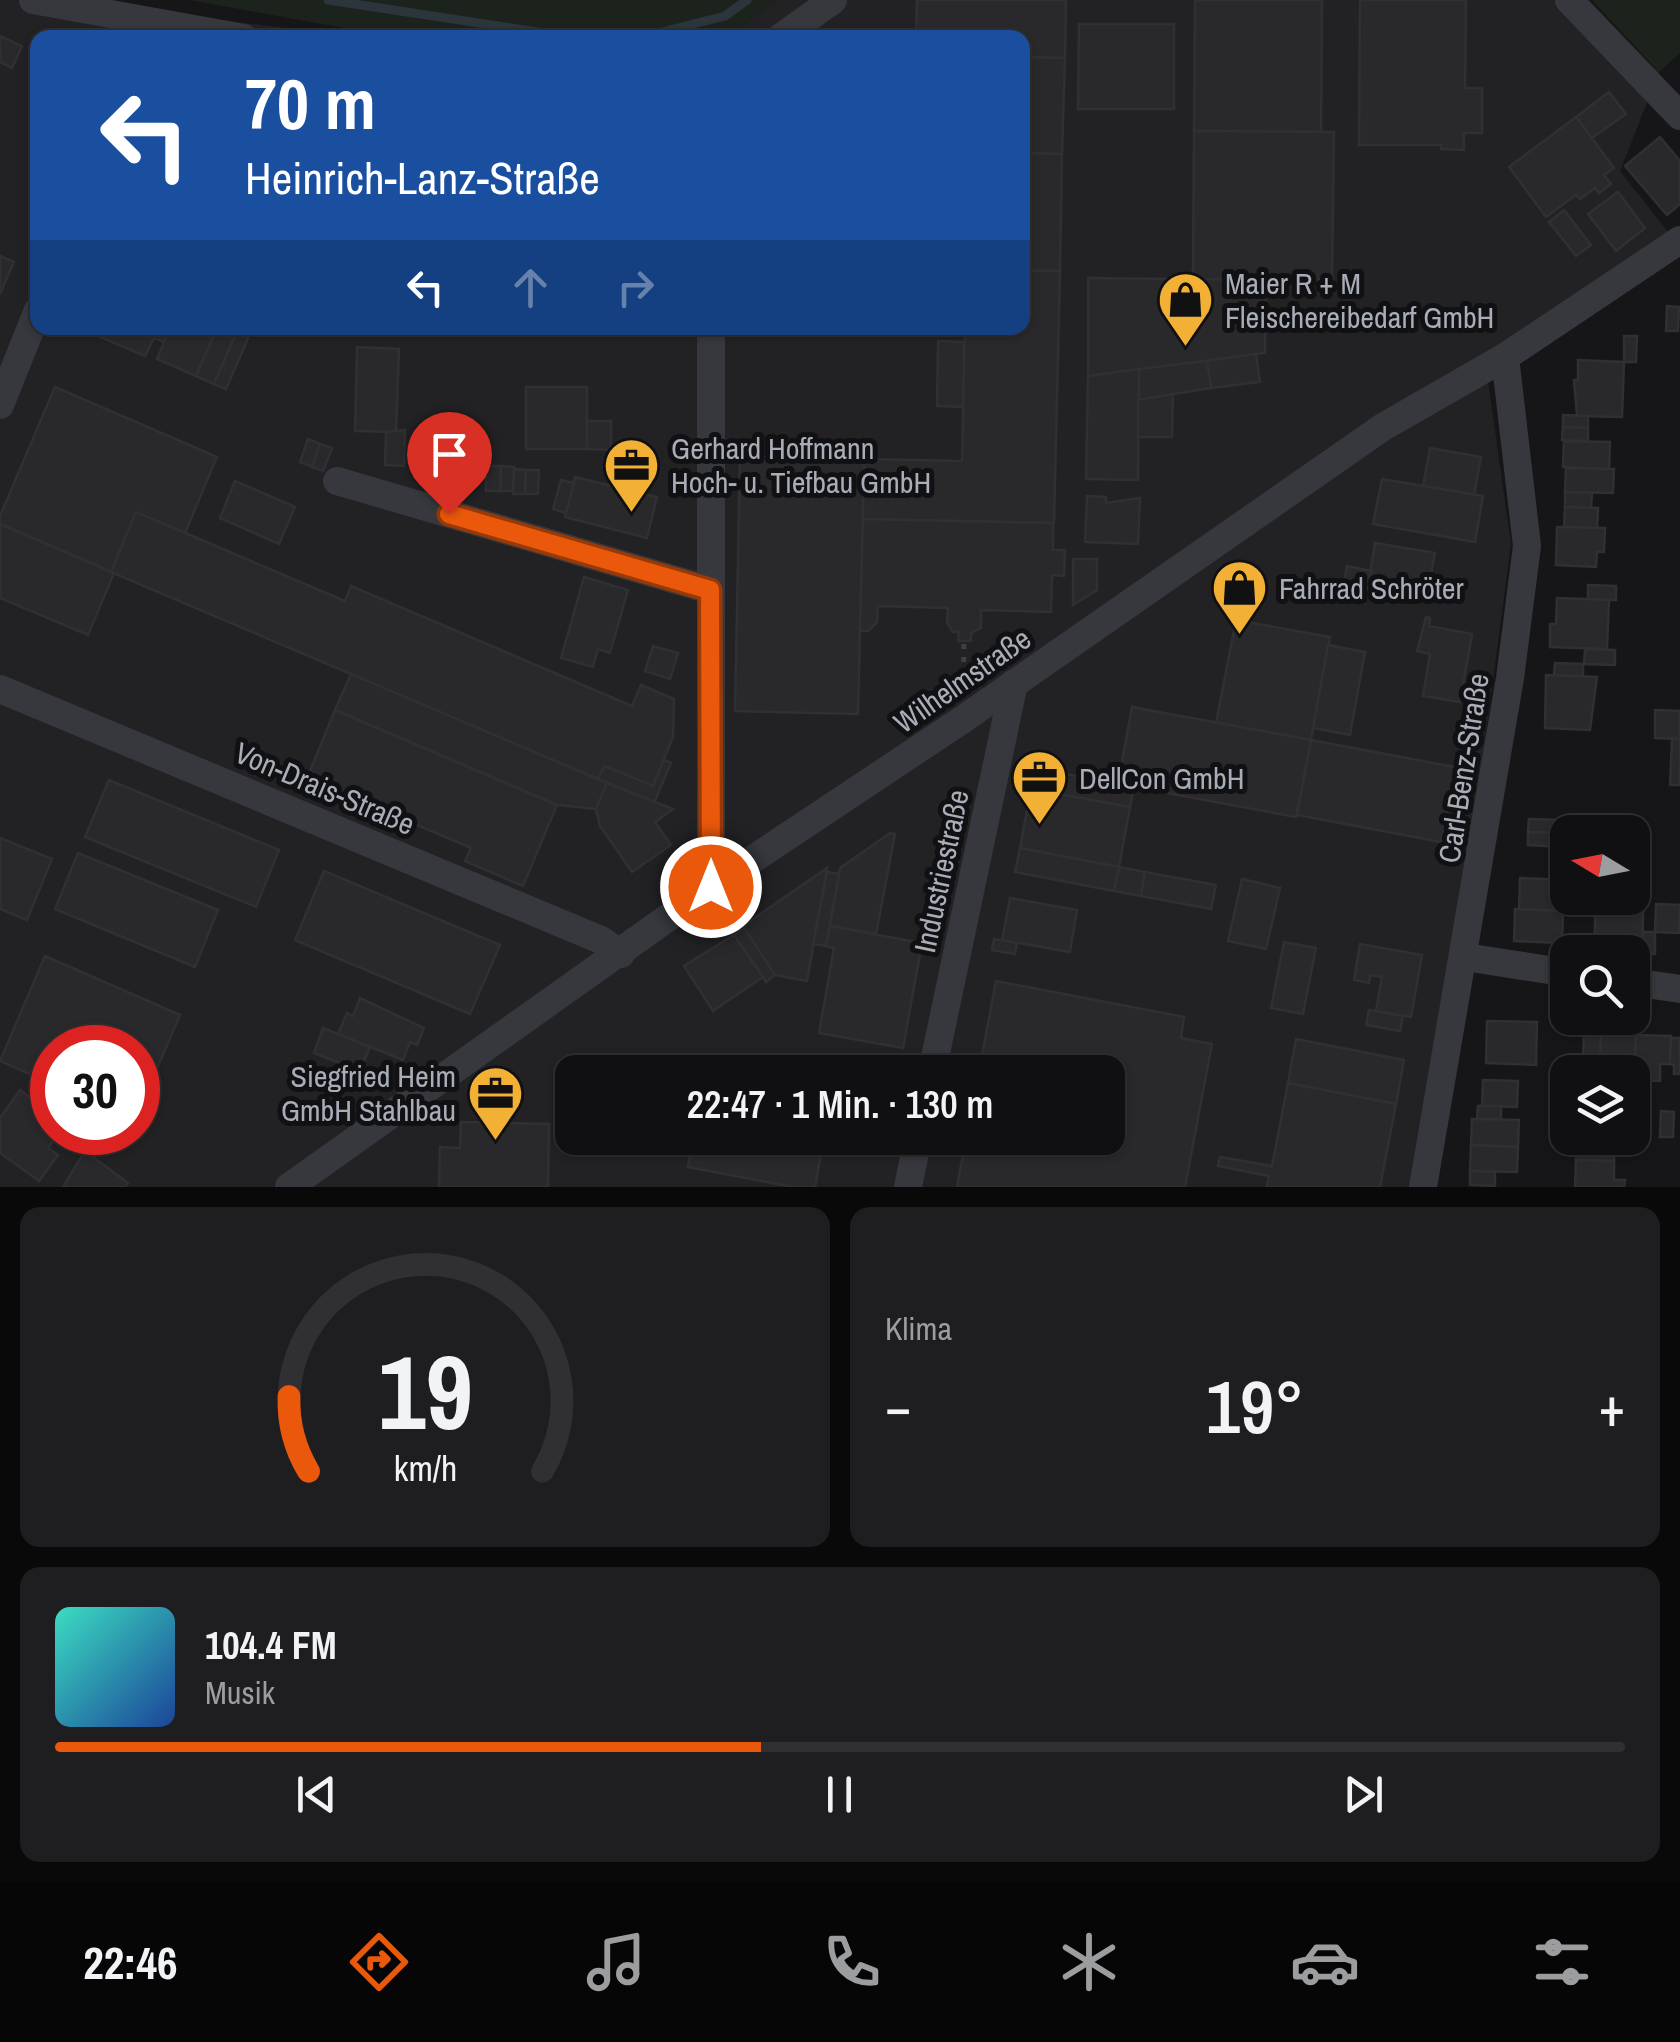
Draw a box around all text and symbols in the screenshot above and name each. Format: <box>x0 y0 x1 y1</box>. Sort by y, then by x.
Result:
text: 70 m <box>245 57 376 151</box>
icon: left <box>80 70 210 200</box>
text: Heinrich-Lanz-Straße <box>245 147 600 208</box>
icon: left <box>398 260 453 315</box>
icon: ahead <box>503 260 558 315</box>
icon: right <box>608 260 663 315</box>
place label: Maier R + M Fleischereibedarf GmbH <box>1225 263 1494 337</box>
shop icon: Maier R + M Fleischereibedarf GmbH <box>1156 270 1216 349</box>
pin <box>407 412 492 515</box>
icon: arrive <box>422 427 477 482</box>
place label: Gerhard Hoffmann Hoch- u. Tiefbau GmbH <box>671 428 931 502</box>
office icon: Gerhard Hoffmann Hoch- u. Tiefbau GmbH <box>602 435 662 514</box>
shop icon: Fahrrad Schröter <box>1210 558 1270 637</box>
place label: Fahrrad Schröter <box>1279 568 1465 608</box>
street label: Wilhelmstraße <box>886 618 1038 742</box>
street label: Carl-Benz-Straße <box>1428 670 1498 866</box>
street label: Von-Drais-Straße <box>229 732 421 844</box>
office icon: DellCon GmbH <box>1010 748 1070 827</box>
place label: DellCon GmbH <box>1079 758 1244 798</box>
street label: Industriestraße <box>904 786 978 956</box>
north arrow <box>1550 815 1650 915</box>
map controls <box>1550 815 1650 1155</box>
position arrow <box>659 835 763 939</box>
button: search <box>1550 935 1650 1035</box>
speed limit sign: 30 <box>30 1025 160 1155</box>
button: layers <box>1550 1055 1650 1155</box>
place label: Siegfried Heim GmbH Stahlbau <box>281 1056 456 1130</box>
office icon: Siegfried Heim GmbH Stahlbau <box>465 1063 525 1142</box>
text: 22:47 · 1 Min. · 130 m <box>687 1079 993 1130</box>
text: Klima <box>885 1307 952 1350</box>
text: 19 <box>378 1321 472 1461</box>
text: 19° <box>1206 1355 1304 1456</box>
text: − <box>885 1369 911 1443</box>
text: + <box>1599 1369 1625 1443</box>
text: km/h <box>393 1444 457 1492</box>
text: 104.4 FM <box>205 1620 337 1671</box>
text: Musik <box>205 1671 275 1714</box>
icon: previous <box>289 1767 344 1822</box>
icon: pause <box>812 1767 867 1822</box>
icon: next <box>1336 1767 1391 1822</box>
icon: directions <box>344 1927 414 1997</box>
icon: music <box>581 1927 651 1997</box>
icon: phone <box>817 1927 887 1997</box>
icon: climate <box>1054 1927 1124 1997</box>
icon: car <box>1290 1927 1360 1997</box>
icon: filters <box>1527 1927 1597 1997</box>
text: 22:46 <box>83 1932 178 1993</box>

